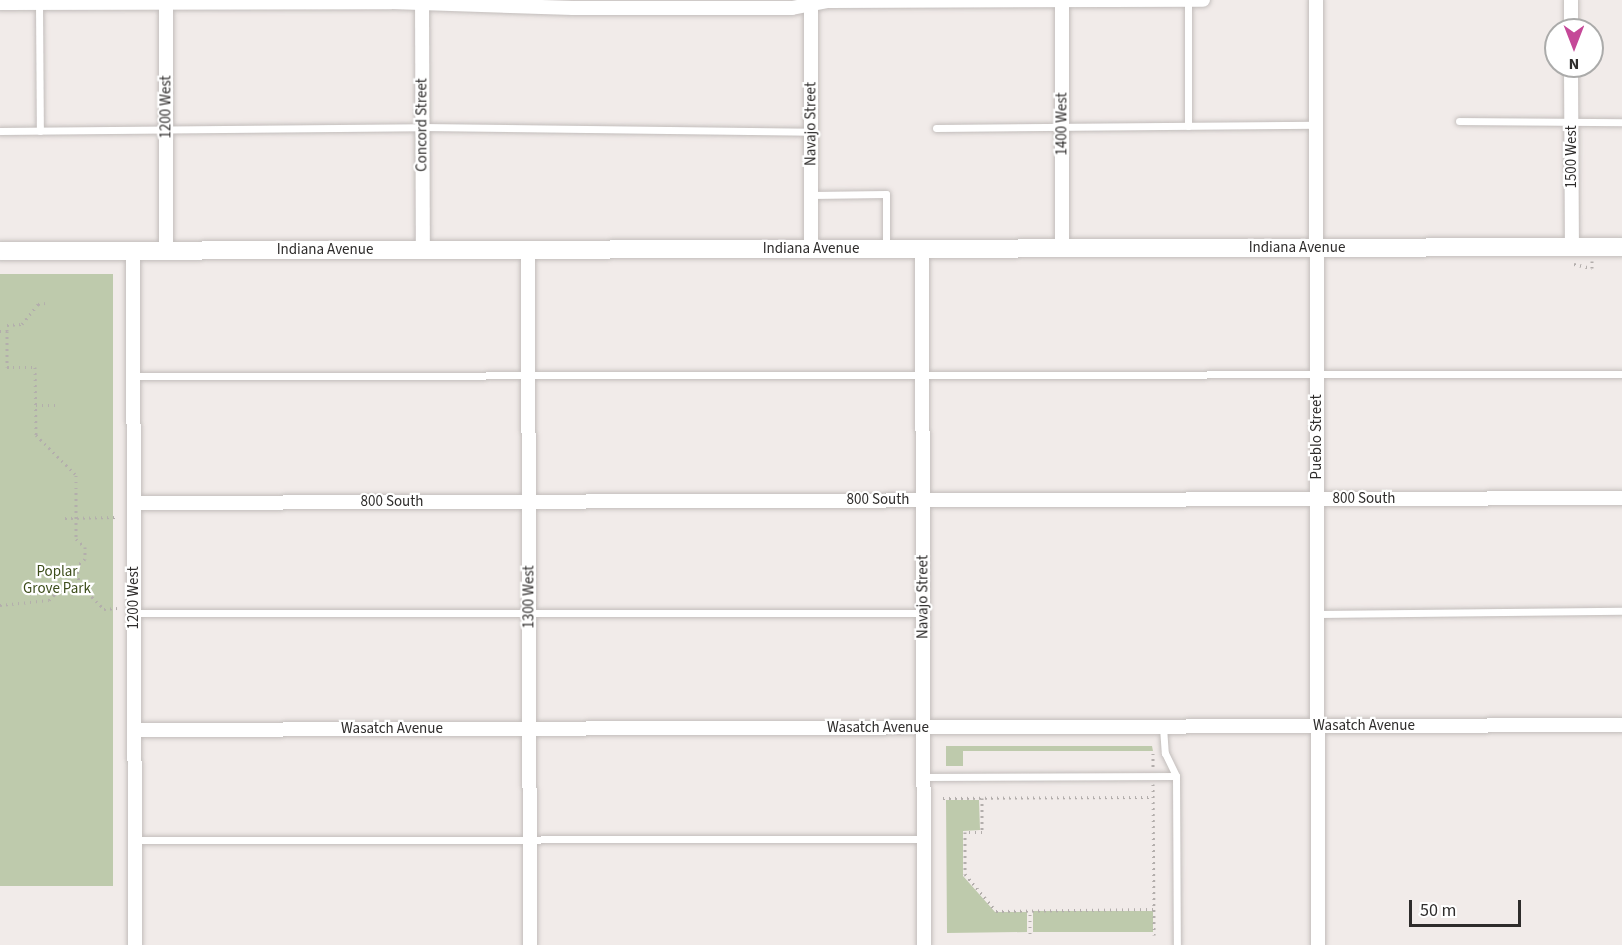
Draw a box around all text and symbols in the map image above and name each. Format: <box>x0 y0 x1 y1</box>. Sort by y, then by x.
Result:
north arrow <box>1544 18 1604 78</box>
text: N <box>1569 53 1579 75</box>
street label: 1200 West <box>157 75 175 139</box>
street label: Concord Street <box>413 78 431 172</box>
street label: Navajo Street <box>802 82 820 166</box>
street label: 1400 West <box>1053 92 1071 156</box>
street label: 1500 West <box>1563 125 1581 189</box>
street label: Indiana Avenue <box>1249 239 1345 257</box>
street label: Indiana Avenue <box>763 240 859 258</box>
street label: Indiana Avenue <box>277 241 373 259</box>
street label: Pueblo Street <box>1308 395 1326 479</box>
street label: 800 South <box>1333 490 1395 508</box>
street label: 800 South <box>847 491 909 509</box>
street label: 800 South <box>361 493 423 511</box>
street label: Navajo Street <box>914 555 932 639</box>
park label: Poplar Grove Park <box>23 562 91 597</box>
street label: 1300 West <box>520 565 538 629</box>
street label: 1200 West <box>125 566 143 630</box>
street label: Wasatch Avenue <box>1313 717 1415 735</box>
street label: Wasatch Avenue <box>827 719 929 737</box>
street label: Wasatch Avenue <box>341 720 443 738</box>
scale bar <box>1412 888 1524 926</box>
text: 50 m <box>1420 898 1456 923</box>

